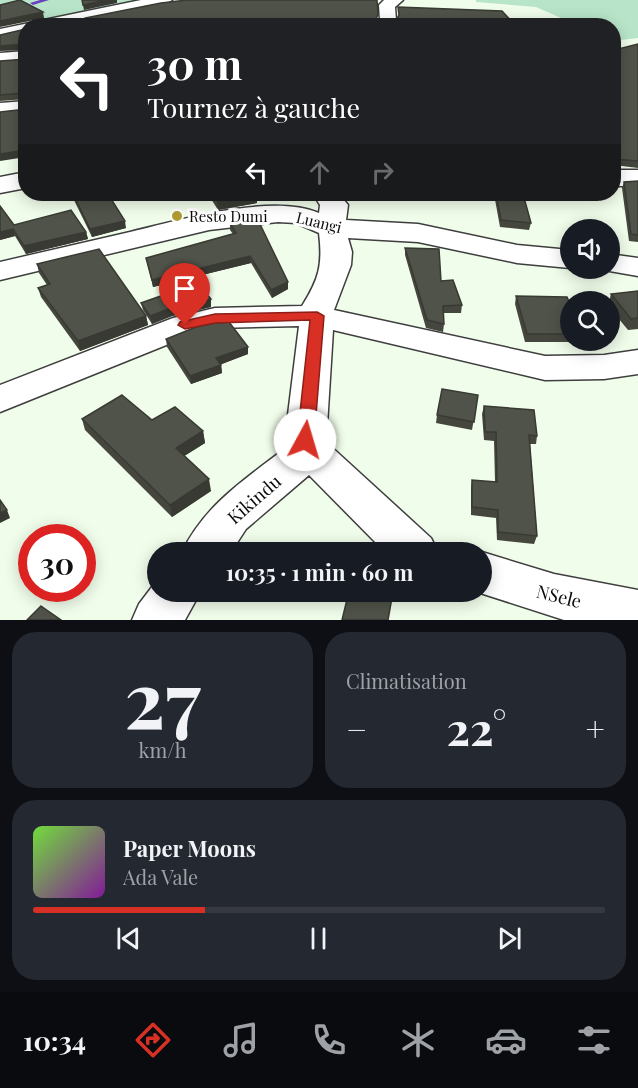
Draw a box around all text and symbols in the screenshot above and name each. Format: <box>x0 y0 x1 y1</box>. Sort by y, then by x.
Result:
text: 30 m <box>147 35 242 91</box>
icon: left <box>48 42 126 120</box>
text: Tournez à gauche <box>147 89 360 125</box>
icon: left <box>240 156 273 189</box>
icon: ahead <box>303 156 336 189</box>
icon: right <box>366 156 399 189</box>
place label: Resto Dumi <box>189 206 268 226</box>
street label: Luangi <box>294 207 344 237</box>
marker: Resto Dumi <box>170 209 184 223</box>
map controls <box>560 219 620 351</box>
button: sound <box>560 219 620 279</box>
pin <box>159 263 210 325</box>
icon: arrive <box>168 272 201 305</box>
button: search <box>560 291 620 351</box>
position arrow <box>273 408 337 472</box>
street label: Kikindu <box>222 469 286 529</box>
speed limit sign: 30 <box>18 524 96 602</box>
text: 10:35 · 1 min · 60 m <box>226 557 413 587</box>
street label: NSele <box>534 579 584 613</box>
text: 27 <box>124 645 201 749</box>
text: Climatisation <box>346 667 467 694</box>
text: 22° <box>447 697 506 757</box>
text: − <box>346 706 367 750</box>
text: + <box>586 706 605 750</box>
text: km/h <box>139 736 186 763</box>
text: Paper Moons <box>123 833 256 863</box>
text: Ada Vale <box>123 863 198 890</box>
icon: previous <box>112 922 145 955</box>
icon: pause <box>302 922 335 955</box>
icon: next <box>493 922 526 955</box>
icon: directions <box>132 1019 174 1061</box>
icon: music <box>220 1019 262 1061</box>
icon: phone <box>308 1019 350 1061</box>
icon: climate <box>397 1019 439 1061</box>
icon: car <box>485 1019 527 1061</box>
icon: filters <box>573 1019 615 1061</box>
text: 10:34 <box>23 1022 86 1058</box>

